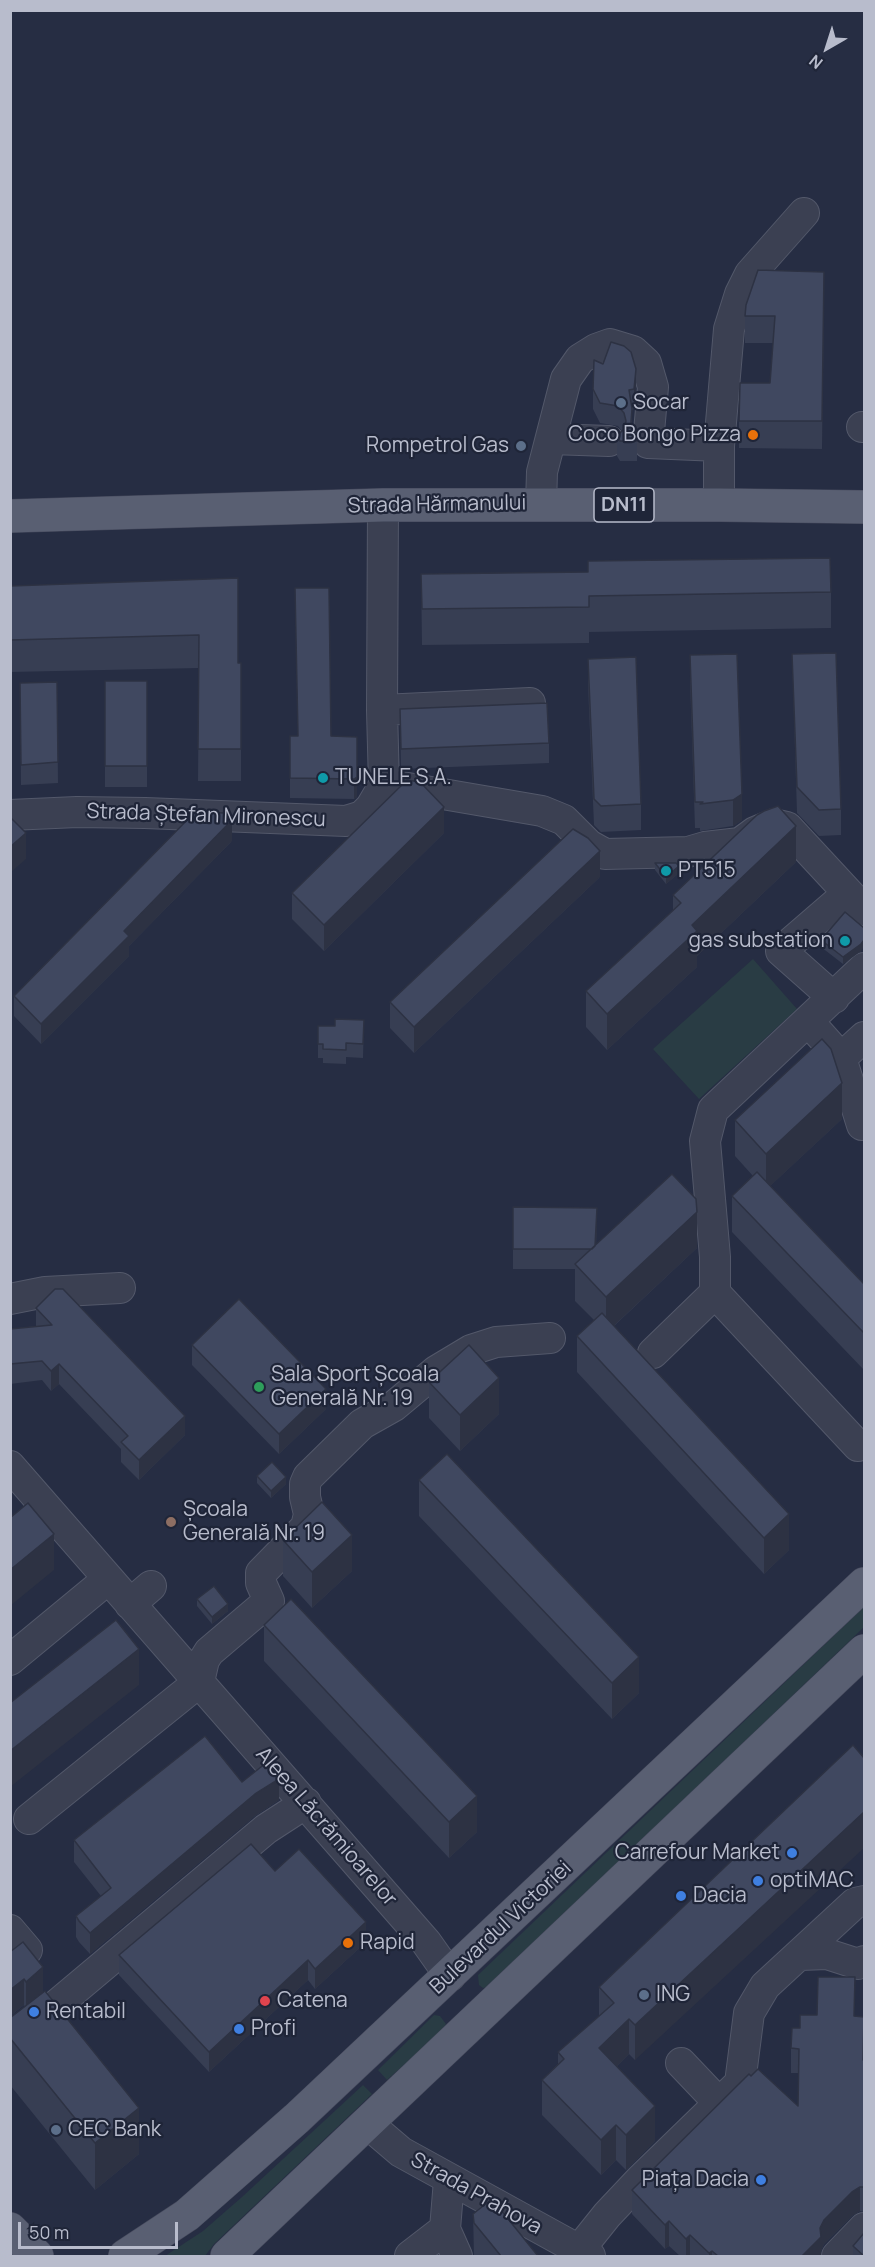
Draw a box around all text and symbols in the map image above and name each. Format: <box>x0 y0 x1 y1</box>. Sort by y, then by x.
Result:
north arrow <box>797 18 857 78</box>
text: N <box>804 50 827 74</box>
place label: Socar <box>633 390 689 416</box>
marker: Socar <box>614 396 628 410</box>
place label: Coco Bongo Pizza <box>568 422 741 448</box>
marker: Coco Bongo Pizza <box>746 428 760 442</box>
place label: Rompetrol Gas <box>366 433 509 459</box>
marker: Rompetrol Gas <box>514 439 528 453</box>
road number: DN11 <box>594 488 654 522</box>
street label: Strada Hărmanului <box>347 491 527 519</box>
place label: TUNELE S.A. <box>335 765 452 791</box>
marker: TUNELE S.A. <box>316 771 330 785</box>
street label: Strada Ștefan Mironescu <box>86 799 326 833</box>
place label: PT515 <box>678 858 736 884</box>
marker: PT515 <box>659 864 673 878</box>
place label: gas substation <box>689 928 833 954</box>
marker: gas substation <box>838 934 852 948</box>
place label: Sala Sport Școala Generală Nr. 19 <box>271 1362 439 1412</box>
marker: Sala Sport Școala Generală Nr. 19 <box>252 1380 266 1394</box>
place label: Școala Generală Nr. 19 <box>183 1497 325 1547</box>
marker: Școala Generală Nr. 19 <box>164 1515 178 1529</box>
street label: Aleea Lăcrămioarelor <box>250 1742 402 1912</box>
place label: Carrefour Market <box>615 1840 780 1866</box>
marker: Carrefour Market <box>785 1846 799 1860</box>
street label: Bulevardul Victoriei <box>425 1856 577 2000</box>
place label: optiMAC <box>770 1868 854 1894</box>
marker: optiMAC <box>751 1874 765 1888</box>
place label: Dacia <box>693 1883 747 1909</box>
marker: Dacia <box>674 1889 688 1903</box>
place label: Rapid <box>360 1930 415 1956</box>
marker: Rapid <box>341 1936 355 1950</box>
place label: ING <box>656 1982 690 2008</box>
place label: Catena <box>277 1988 348 2014</box>
marker: ING <box>637 1988 651 2002</box>
marker: Catena <box>258 1994 272 2008</box>
place label: Rentabil <box>46 1999 126 2025</box>
marker: Rentabil <box>27 2005 41 2019</box>
place label: Profi <box>251 2016 296 2042</box>
marker: Profi <box>232 2022 246 2036</box>
place label: CEC Bank <box>68 2117 161 2143</box>
marker: CEC Bank <box>49 2123 63 2137</box>
street label: Strada Prahova <box>406 2148 546 2240</box>
place label: Piața Dacia <box>642 2167 749 2193</box>
marker: Piața Dacia <box>754 2173 768 2187</box>
scale bar <box>21 2210 182 2248</box>
text: 50 m <box>29 2220 69 2244</box>

